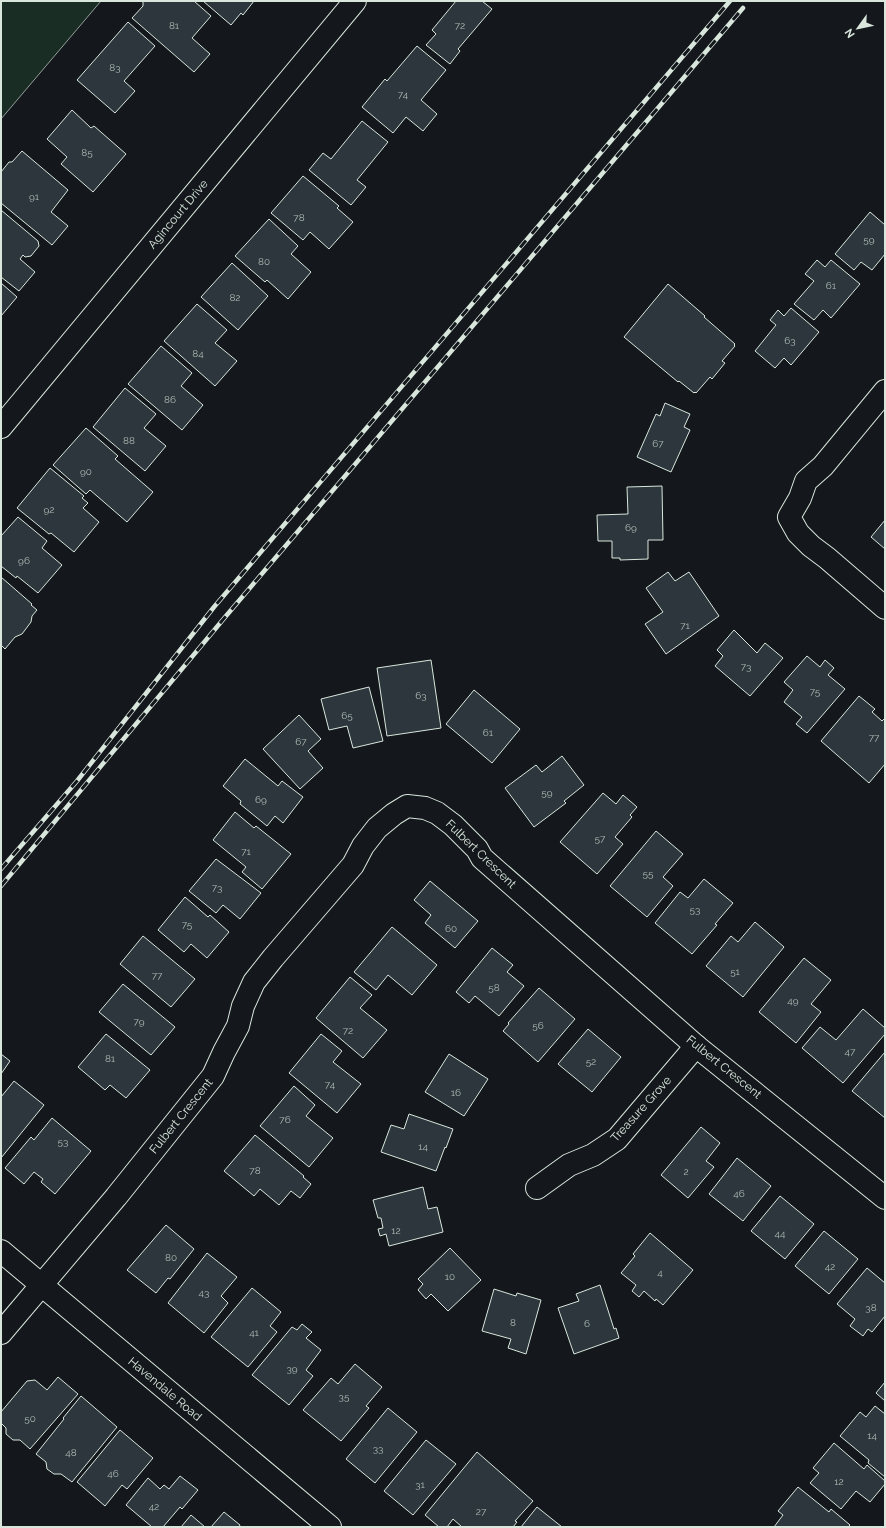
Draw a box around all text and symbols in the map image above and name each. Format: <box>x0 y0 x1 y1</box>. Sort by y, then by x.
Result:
north arrow <box>838 8 878 48</box>
house number: 81 <box>169 20 180 31</box>
house number: 72 <box>455 20 465 31</box>
text: N <box>842 26 858 40</box>
house number: 83 <box>109 62 121 73</box>
house number: 74 <box>398 89 409 100</box>
house number: 85 <box>81 147 93 158</box>
street label: Agincourt Drive <box>145 177 211 251</box>
house number: 91 <box>29 191 40 202</box>
house number: 78 <box>293 212 305 223</box>
house number: 59 <box>863 234 875 245</box>
house number: 80 <box>258 256 270 267</box>
house number: 61 <box>826 280 837 291</box>
house number: 82 <box>229 292 241 303</box>
house number: 63 <box>784 335 796 346</box>
house number: 84 <box>192 348 204 359</box>
house number: 86 <box>164 394 176 405</box>
house number: 88 <box>123 435 135 446</box>
house number: 67 <box>652 438 664 449</box>
house number: 90 <box>80 466 92 477</box>
house number: 92 <box>43 504 55 515</box>
house number: 69 <box>625 522 637 533</box>
house number: 96 <box>18 555 30 566</box>
house number: 71 <box>680 620 691 631</box>
house number: 73 <box>741 661 751 672</box>
house number: 75 <box>810 686 821 697</box>
house number: 63 <box>415 690 427 701</box>
house number: 65 <box>341 710 353 721</box>
house number: 61 <box>483 727 494 738</box>
house number: 77 <box>869 732 880 743</box>
house number: 67 <box>295 736 307 747</box>
house number: 59 <box>541 787 553 798</box>
house number: 69 <box>255 794 267 805</box>
street label: Fulbert Crescent <box>443 817 519 891</box>
house number: 57 <box>595 833 606 844</box>
house number: 71 <box>241 846 252 857</box>
house number: 55 <box>643 868 654 879</box>
house number: 73 <box>212 882 222 893</box>
house number: 53 <box>690 904 700 915</box>
house number: 75 <box>182 919 193 930</box>
house number: 60 <box>445 923 457 934</box>
house number: 51 <box>730 966 741 977</box>
house number: 77 <box>152 970 163 981</box>
house number: 58 <box>488 982 500 993</box>
house number: 49 <box>787 995 799 1006</box>
house number: 79 <box>133 1016 145 1027</box>
house number: 56 <box>532 1020 544 1031</box>
house number: 72 <box>343 1025 353 1036</box>
street label: Fulbert Crescent <box>684 1032 764 1102</box>
house number: 47 <box>845 1046 856 1057</box>
house number: 81 <box>105 1053 116 1064</box>
house number: 52 <box>586 1056 596 1067</box>
street label: Treasure Grove <box>608 1073 674 1145</box>
street label: Fulbert Crescent <box>146 1076 216 1156</box>
house number: 74 <box>325 1079 336 1090</box>
house number: 16 <box>451 1087 461 1098</box>
house number: 76 <box>279 1114 291 1125</box>
house number: 53 <box>58 1136 68 1147</box>
house number: 14 <box>418 1141 428 1152</box>
house number: 78 <box>249 1165 261 1176</box>
house number: 2 <box>683 1166 689 1177</box>
house number: 46 <box>733 1188 745 1199</box>
house number: 12 <box>391 1225 401 1236</box>
house number: 44 <box>775 1228 786 1239</box>
house number: 80 <box>165 1252 177 1263</box>
house number: 42 <box>825 1261 835 1272</box>
house number: 4 <box>657 1267 663 1278</box>
house number: 10 <box>445 1271 455 1282</box>
house number: 43 <box>199 1287 209 1298</box>
house number: 38 <box>865 1302 877 1313</box>
house number: 8 <box>510 1317 516 1328</box>
house number: 6 <box>584 1318 590 1329</box>
house number: 41 <box>249 1327 260 1338</box>
street label: Havendale Road <box>125 1354 205 1424</box>
house number: 39 <box>286 1363 298 1374</box>
house number: 35 <box>339 1391 350 1402</box>
house number: 50 <box>24 1413 36 1424</box>
house number: 14 <box>867 1430 877 1441</box>
house number: 33 <box>373 1443 383 1454</box>
house number: 48 <box>65 1447 77 1458</box>
house number: 46 <box>107 1468 119 1479</box>
house number: 12 <box>834 1476 844 1487</box>
house number: 31 <box>415 1479 426 1490</box>
house number: 42 <box>149 1501 159 1512</box>
house number: 27 <box>476 1506 487 1517</box>

